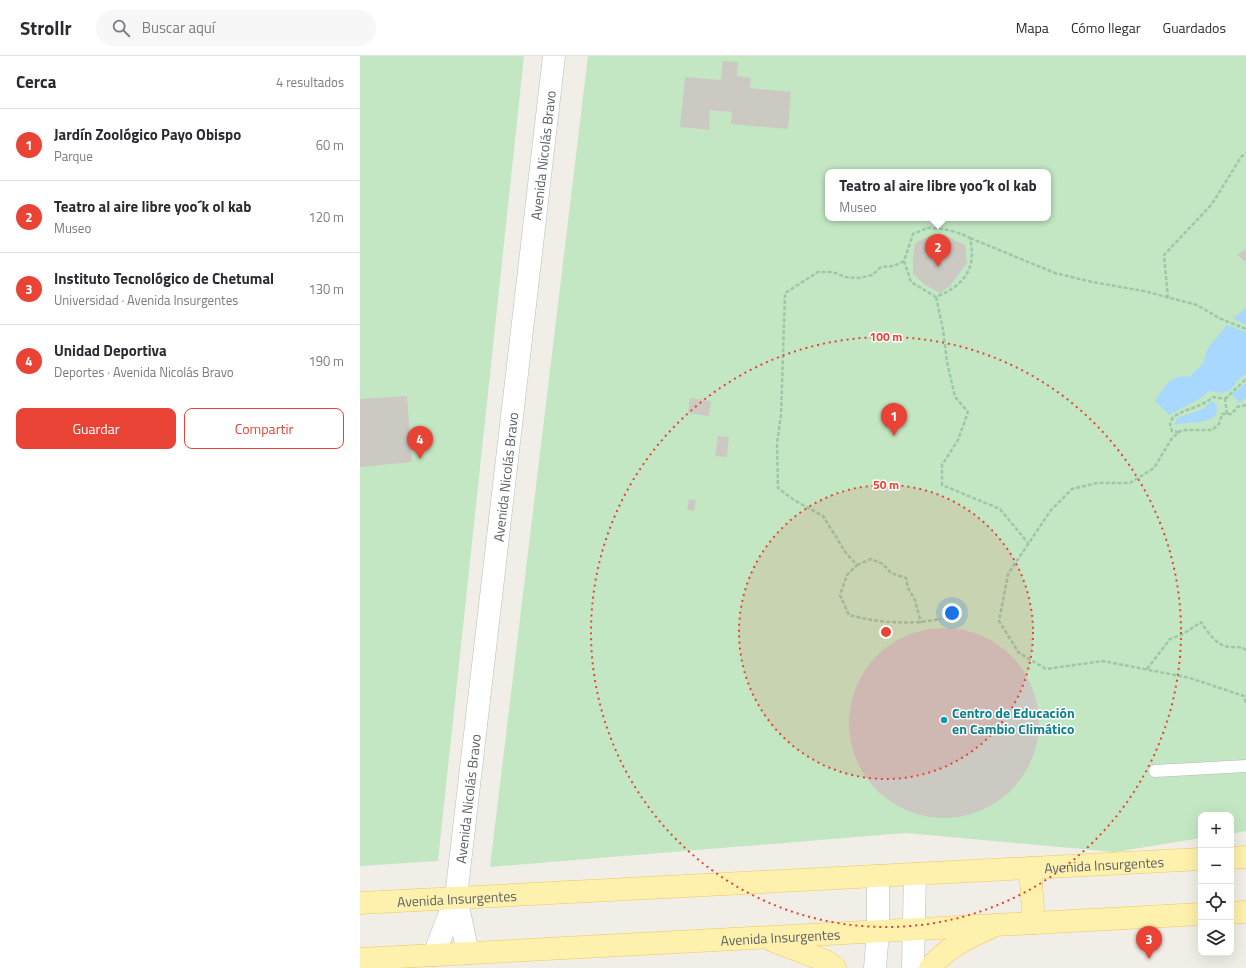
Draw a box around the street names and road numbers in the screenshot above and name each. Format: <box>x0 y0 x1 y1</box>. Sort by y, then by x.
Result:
street label: Avenida Nicolás Bravo <box>524 89 560 221</box>
street label: Avenida Nicolás Bravo <box>487 411 523 543</box>
street label: Avenida Nicolás Bravo <box>449 733 485 865</box>
street label: Avenida Insurgentes <box>1044 850 1164 878</box>
street label: Avenida Insurgentes <box>396 884 517 912</box>
street label: Avenida Insurgentes <box>720 923 841 950</box>

